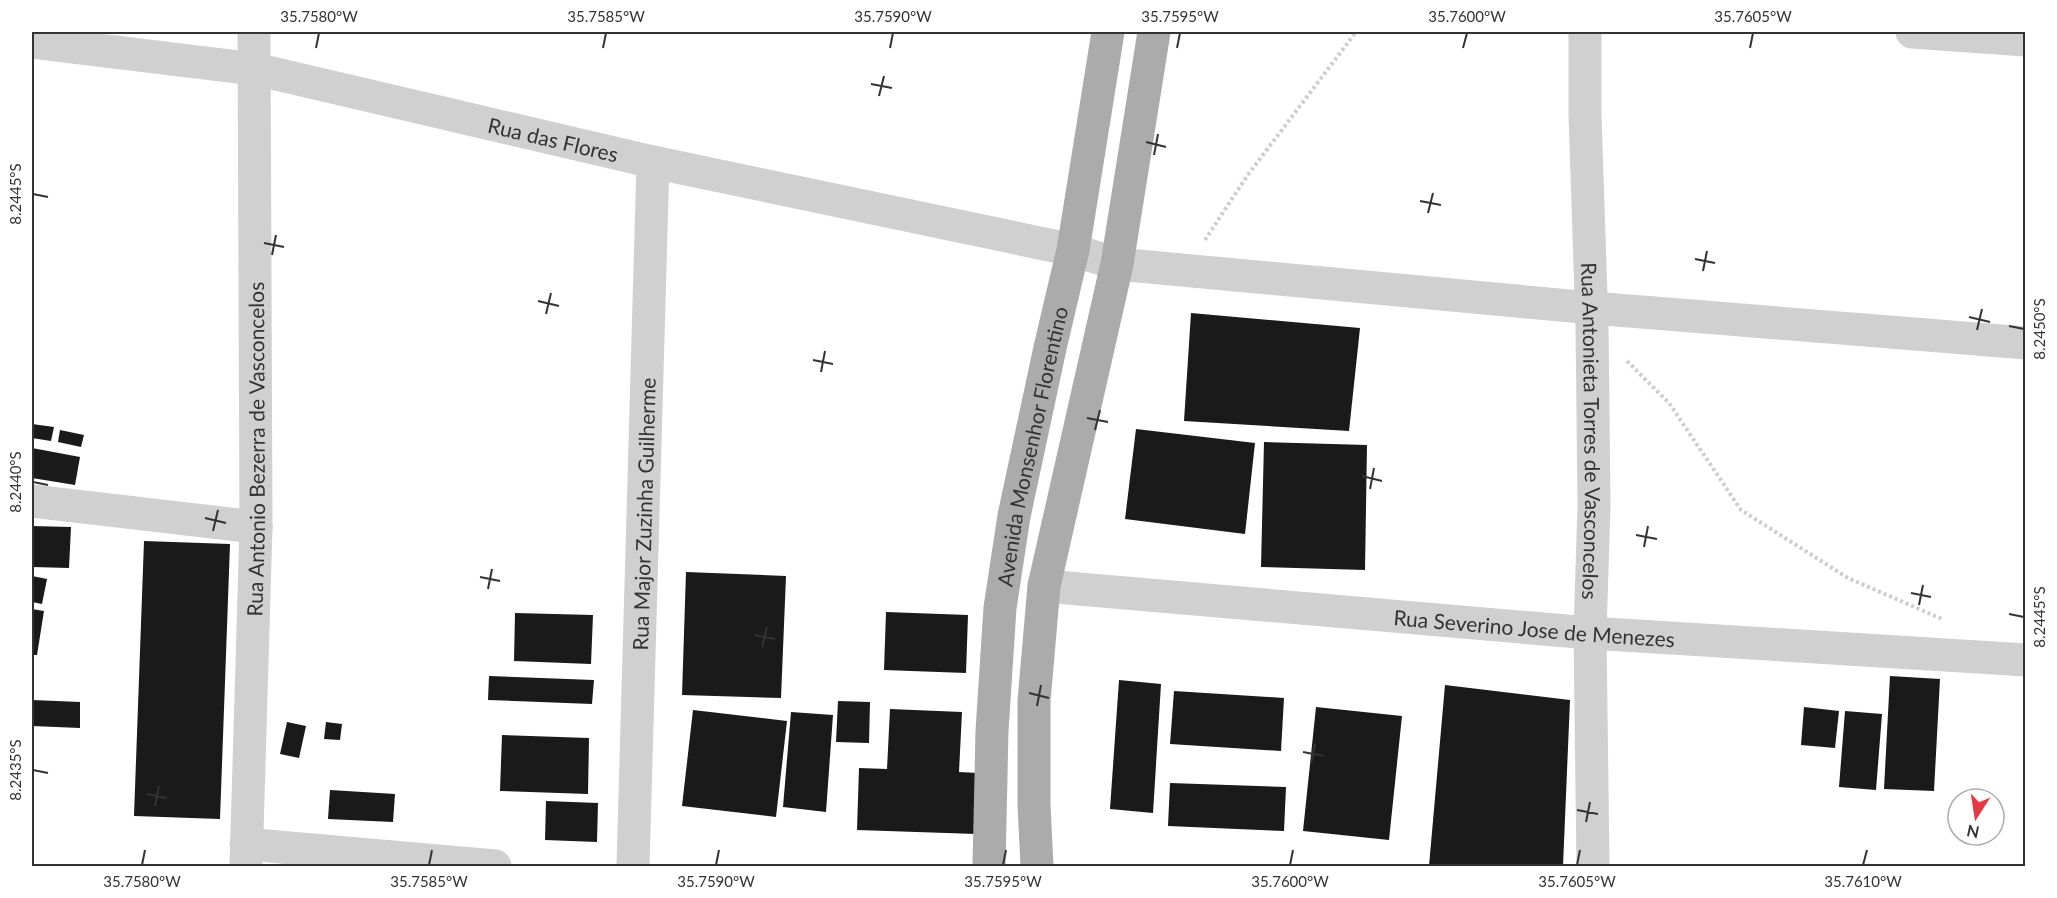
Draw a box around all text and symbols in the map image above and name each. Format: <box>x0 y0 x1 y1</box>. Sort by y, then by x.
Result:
text: 35.7580°W <box>280 7 358 25</box>
text: 35.7585°W <box>567 7 645 25</box>
text: 35.7590°W <box>854 7 932 25</box>
text: 35.7595°W <box>1141 7 1219 25</box>
text: 35.7600°W <box>1428 7 1506 25</box>
text: 35.7605°W <box>1714 7 1792 25</box>
street label: Rua das Flores <box>486 111 621 166</box>
text: 8.2445°S <box>6 163 24 225</box>
street label: Rua Antonieta Torres de Vasconcelos <box>1577 262 1607 600</box>
street label: Rua Antonio Bezerra de Vasconcelos <box>241 282 269 617</box>
text: 8.2450°S <box>2030 298 2048 360</box>
street label: Avenida Monsenhor Florentino <box>991 304 1072 588</box>
street label: Rua Major Zuzinha Guilherme <box>627 377 659 651</box>
text: 8.2440°S <box>6 451 24 513</box>
text: 8.2445°S <box>2030 586 2048 648</box>
street label: Rua Severino Jose de Menezes <box>1393 604 1676 651</box>
text: 8.2435°S <box>6 739 24 801</box>
north arrow <box>1946 787 2006 847</box>
text: N <box>1965 822 1981 843</box>
text: 35.7580°W <box>103 872 181 890</box>
text: 35.7585°W <box>390 872 468 890</box>
text: 35.7590°W <box>677 872 755 890</box>
text: 35.7595°W <box>964 872 1042 890</box>
text: 35.7600°W <box>1251 872 1329 890</box>
text: 35.7605°W <box>1538 872 1616 890</box>
text: 35.7610°W <box>1824 872 1902 890</box>

